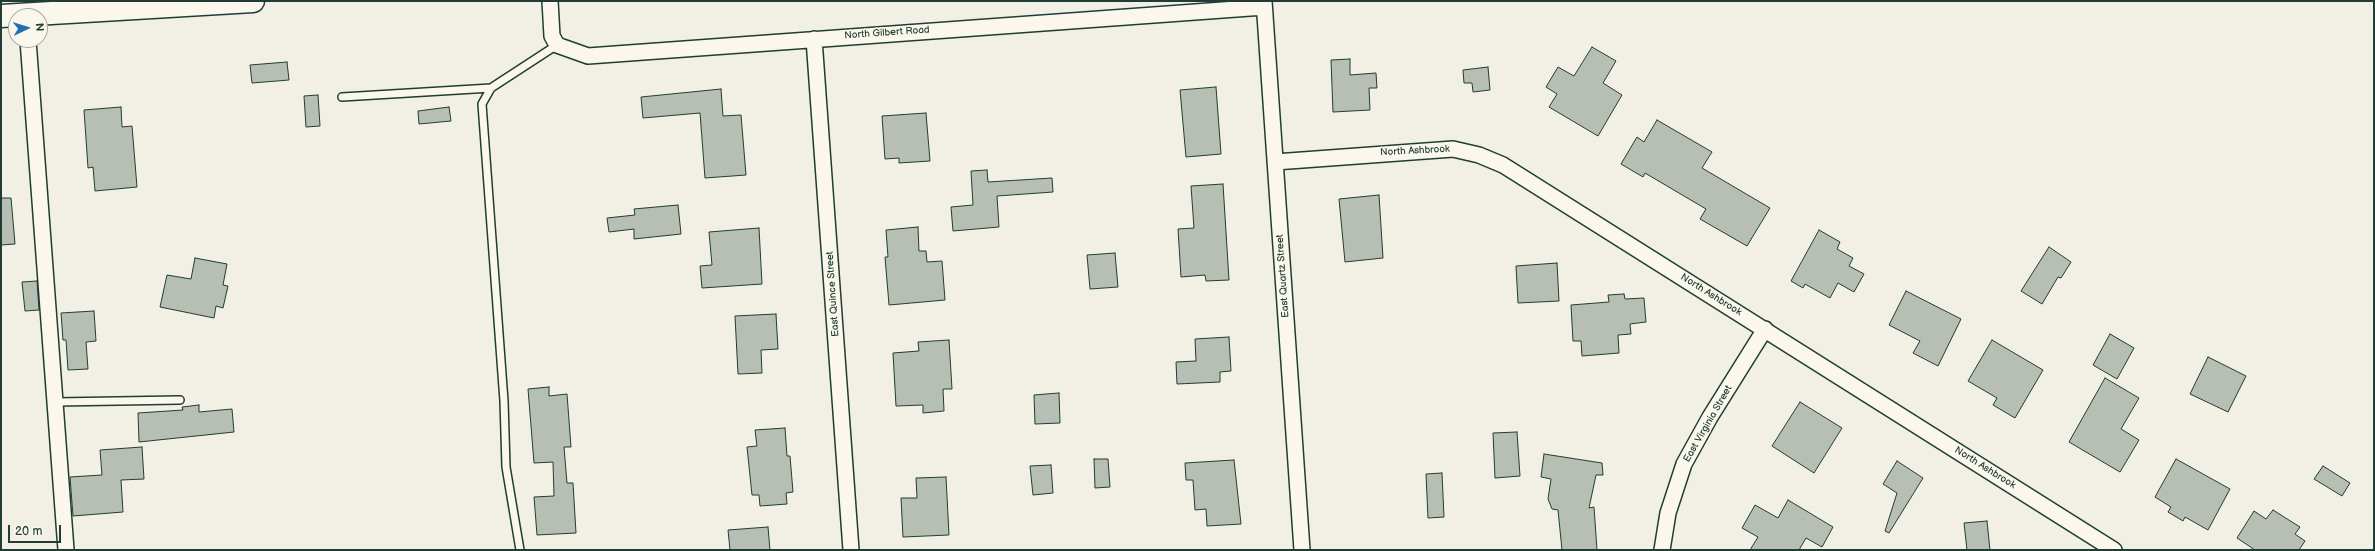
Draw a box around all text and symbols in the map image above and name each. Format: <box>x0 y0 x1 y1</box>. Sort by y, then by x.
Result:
north arrow <box>8 8 48 48</box>
text: N <box>33 23 46 32</box>
street label: North Gilbert Road <box>844 24 930 42</box>
street label: North Ashbrook <box>1380 143 1450 159</box>
street label: East Quartz Street <box>1274 234 1292 318</box>
street label: East Quince Street <box>824 251 842 337</box>
street label: North Ashbrook <box>1678 271 1744 319</box>
street label: East Virginia Street <box>1681 383 1735 465</box>
street label: North Ashbrook <box>1952 444 2018 492</box>
scale bar <box>10 517 63 543</box>
text: 20 m <box>15 524 42 539</box>

